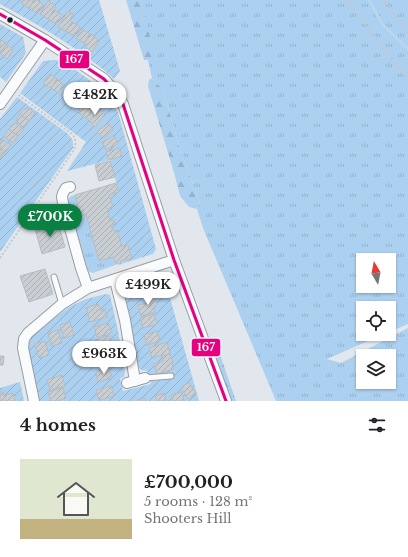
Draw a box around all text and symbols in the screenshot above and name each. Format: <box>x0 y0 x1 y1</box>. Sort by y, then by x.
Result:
unlabelled marker <box>5 15 15 25</box>
line badge: 167 <box>59 50 90 69</box>
text: 167 <box>65 52 83 66</box>
pin: £482K <box>67 82 123 116</box>
text: £482K <box>72 86 118 103</box>
pin: £700K <box>22 204 78 238</box>
text: £700K <box>27 208 73 225</box>
north arrow <box>356 253 396 293</box>
map controls <box>356 253 396 389</box>
pin: £499K <box>120 272 176 306</box>
text: £499K <box>125 276 171 293</box>
button: locate <box>356 301 396 341</box>
line badge: 167 <box>191 338 221 357</box>
text: 167 <box>197 340 215 354</box>
pin: £963K <box>76 341 132 375</box>
text: £963K <box>81 345 127 362</box>
button: layers <box>356 349 396 389</box>
icon: filters <box>366 414 388 436</box>
text: 4 homes <box>20 415 96 436</box>
text: £700,000 <box>144 472 233 493</box>
icon: home <box>52 475 100 523</box>
text: 5 rooms · 128 m² <box>144 493 252 510</box>
text: Shooters Hill <box>144 510 231 527</box>

